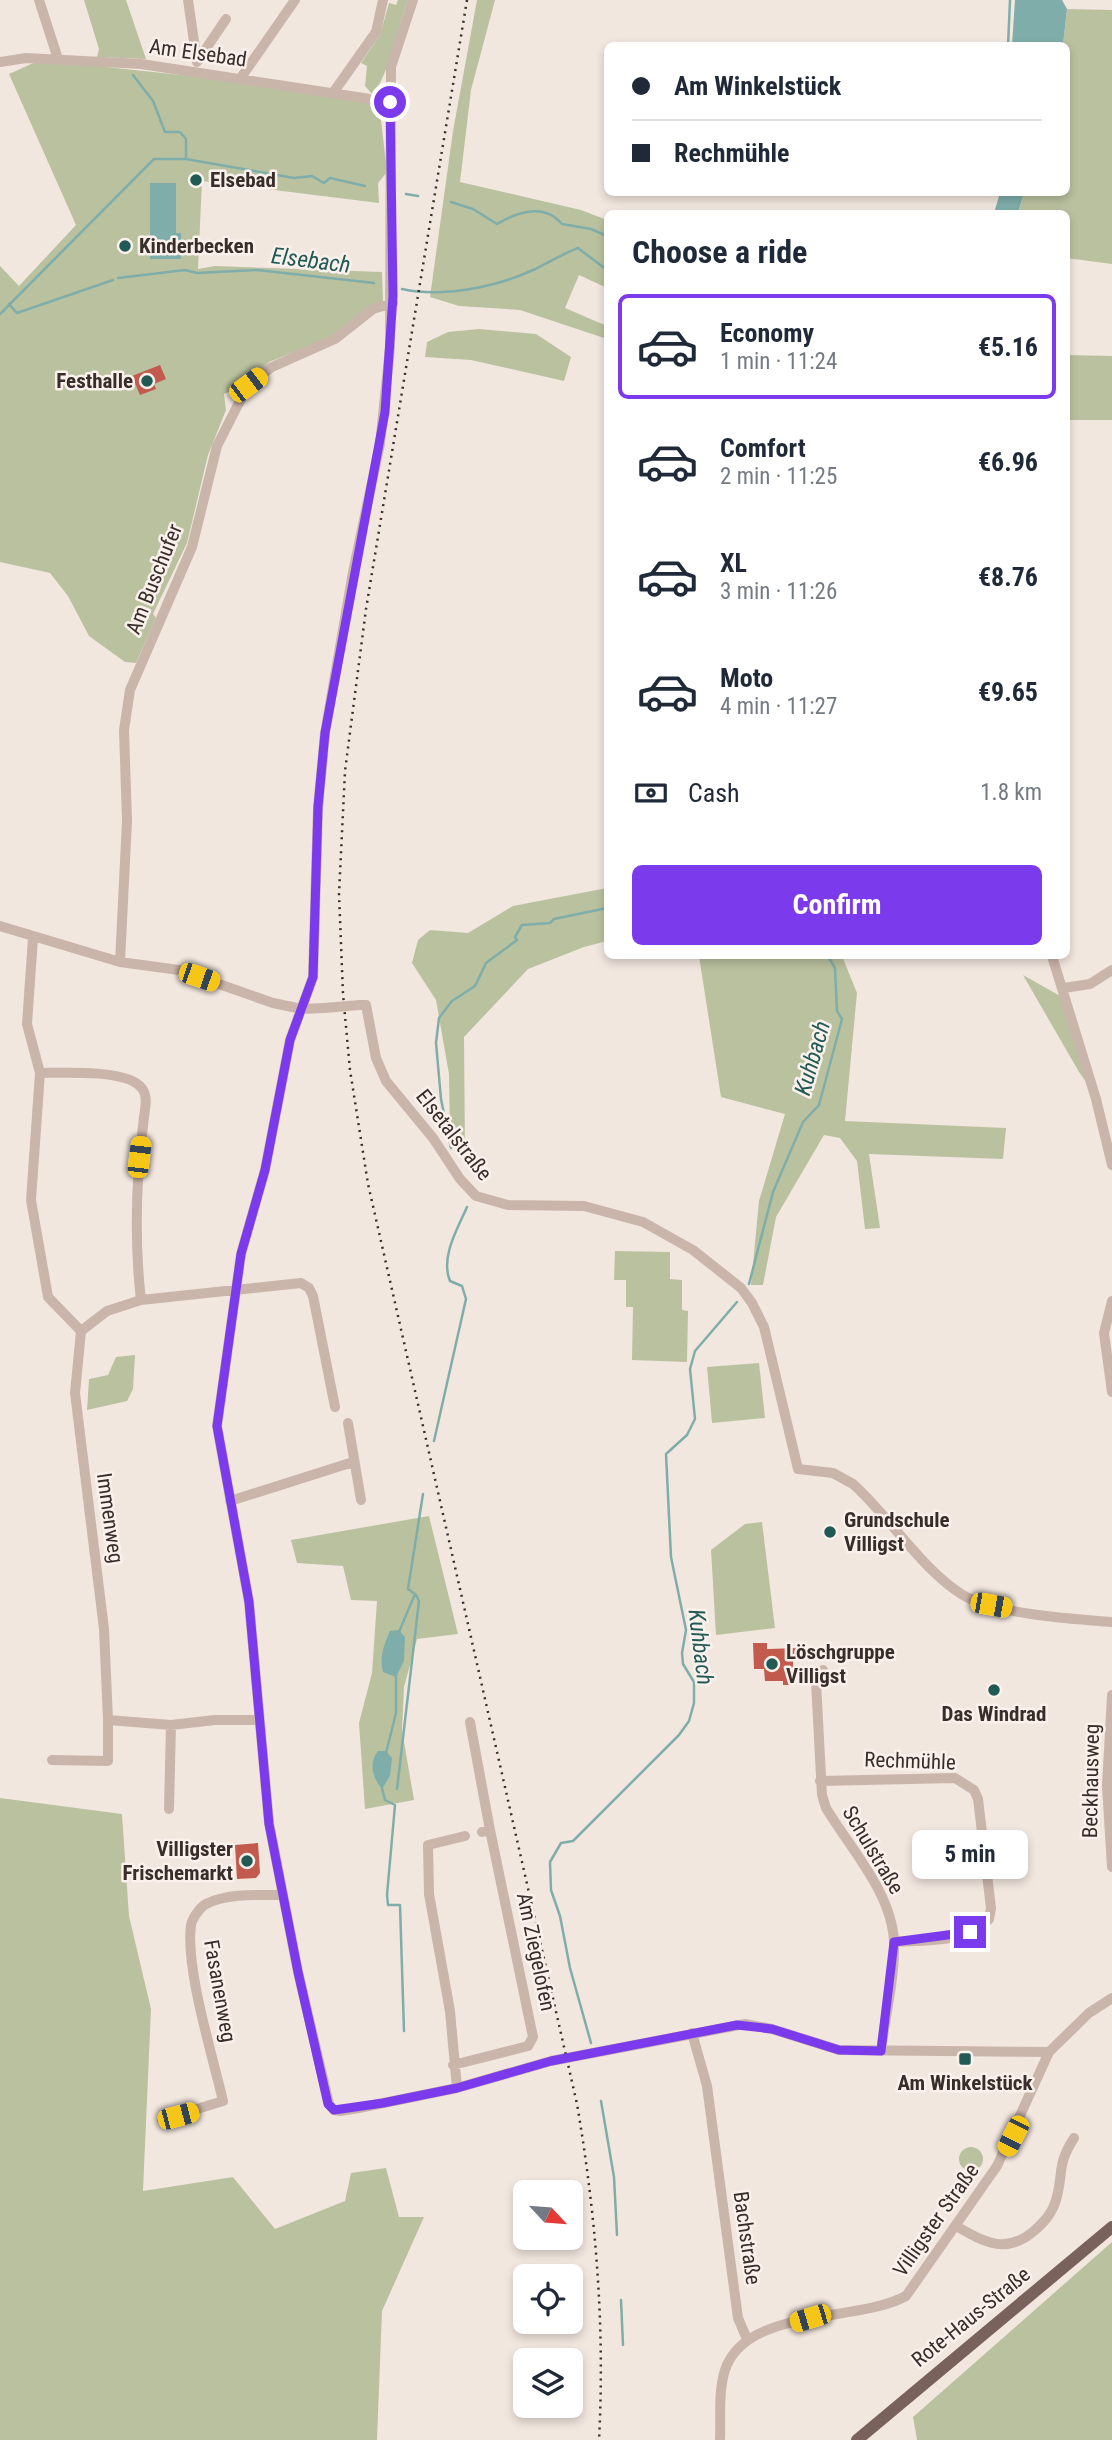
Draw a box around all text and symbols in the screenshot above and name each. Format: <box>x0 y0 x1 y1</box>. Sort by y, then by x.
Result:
street label: Am Elsebad <box>148 34 248 72</box>
text: Am Winkelstück <box>674 71 841 101</box>
route start <box>374 86 406 118</box>
text: Rechmühle <box>674 138 789 168</box>
place label: Elsebad <box>210 168 276 192</box>
marker: Elsebad <box>188 172 204 188</box>
text: Choose a ride <box>632 233 807 271</box>
place label: Kinderbecken <box>139 234 254 258</box>
marker: Kinderbecken <box>117 238 133 254</box>
water label: Elsebach <box>270 242 352 279</box>
icon: car <box>636 315 699 378</box>
text: Economy <box>720 318 814 348</box>
text: €5.16 <box>978 332 1038 362</box>
text: 1 min · 11:24 <box>720 348 837 375</box>
car <box>225 364 272 406</box>
place label: Festhalle <box>56 369 133 393</box>
marker: Festhalle <box>139 373 155 389</box>
icon: car <box>636 430 699 493</box>
text: Comfort <box>720 433 806 463</box>
text: €6.96 <box>978 447 1038 477</box>
text: 2 min · 11:25 <box>720 463 837 490</box>
street label: Am Buschufer <box>121 520 187 638</box>
icon: car <box>636 545 699 608</box>
text: XL <box>720 548 747 578</box>
text: €8.76 <box>978 562 1038 592</box>
text: 3 min · 11:26 <box>720 578 837 605</box>
icon: car <box>636 660 699 723</box>
text: Moto <box>720 663 773 693</box>
text: €9.65 <box>978 677 1038 707</box>
text: 4 min · 11:27 <box>720 693 837 720</box>
icon: cash <box>632 774 670 812</box>
text: Cash <box>688 778 740 808</box>
text: 1.8 km <box>980 779 1042 806</box>
button: Confirm <box>632 865 1042 945</box>
car <box>176 960 223 994</box>
water label: Kuhbach <box>789 1018 836 1098</box>
street label: Elsetalstraße <box>411 1085 497 1185</box>
car <box>127 1135 152 1179</box>
street label: Immenweg <box>92 1471 128 1565</box>
place label: Grundschule Villigst <box>844 1508 950 1556</box>
marker: Grundschule Villigst <box>822 1524 838 1540</box>
car <box>969 1591 1014 1619</box>
water label: Kuhbach <box>682 1608 719 1687</box>
place label: Löschgruppe Villigst <box>786 1640 895 1688</box>
marker: Löschgruppe Villigst <box>764 1656 780 1672</box>
marker: Das Windrad <box>986 1682 1002 1698</box>
place label: Das Windrad <box>942 1702 1046 1726</box>
street label: Beckhausweg <box>1078 1724 1104 1838</box>
street label: Rechmühle <box>864 1747 956 1775</box>
street label: Schulstraße <box>837 1802 909 1898</box>
callout: 5 min <box>912 1830 1028 1880</box>
place label: Villigster Frischemarkt <box>123 1837 233 1885</box>
text: 5 min <box>944 1841 996 1868</box>
marker: Villigster Frischemarkt <box>239 1853 255 1869</box>
street label: Am Ziegelofen <box>512 1891 560 2013</box>
route end <box>954 1916 986 1948</box>
street label: Fasanenweg <box>199 1938 241 2044</box>
marker: Am Winkelstück <box>957 2051 973 2067</box>
place label: Am Winkelstück <box>897 2071 1033 2095</box>
car <box>155 2100 202 2132</box>
car <box>995 2113 1032 2159</box>
street label: Villigster Straße <box>888 2159 984 2281</box>
north arrow <box>513 2180 583 2250</box>
map controls <box>513 2180 583 2418</box>
street label: Bachstraße <box>729 2190 765 2286</box>
street label: Rote-Haus-Straße <box>907 2262 1035 2372</box>
button: locate <box>513 2264 583 2334</box>
car <box>787 2302 834 2334</box>
button: layers <box>513 2348 583 2418</box>

